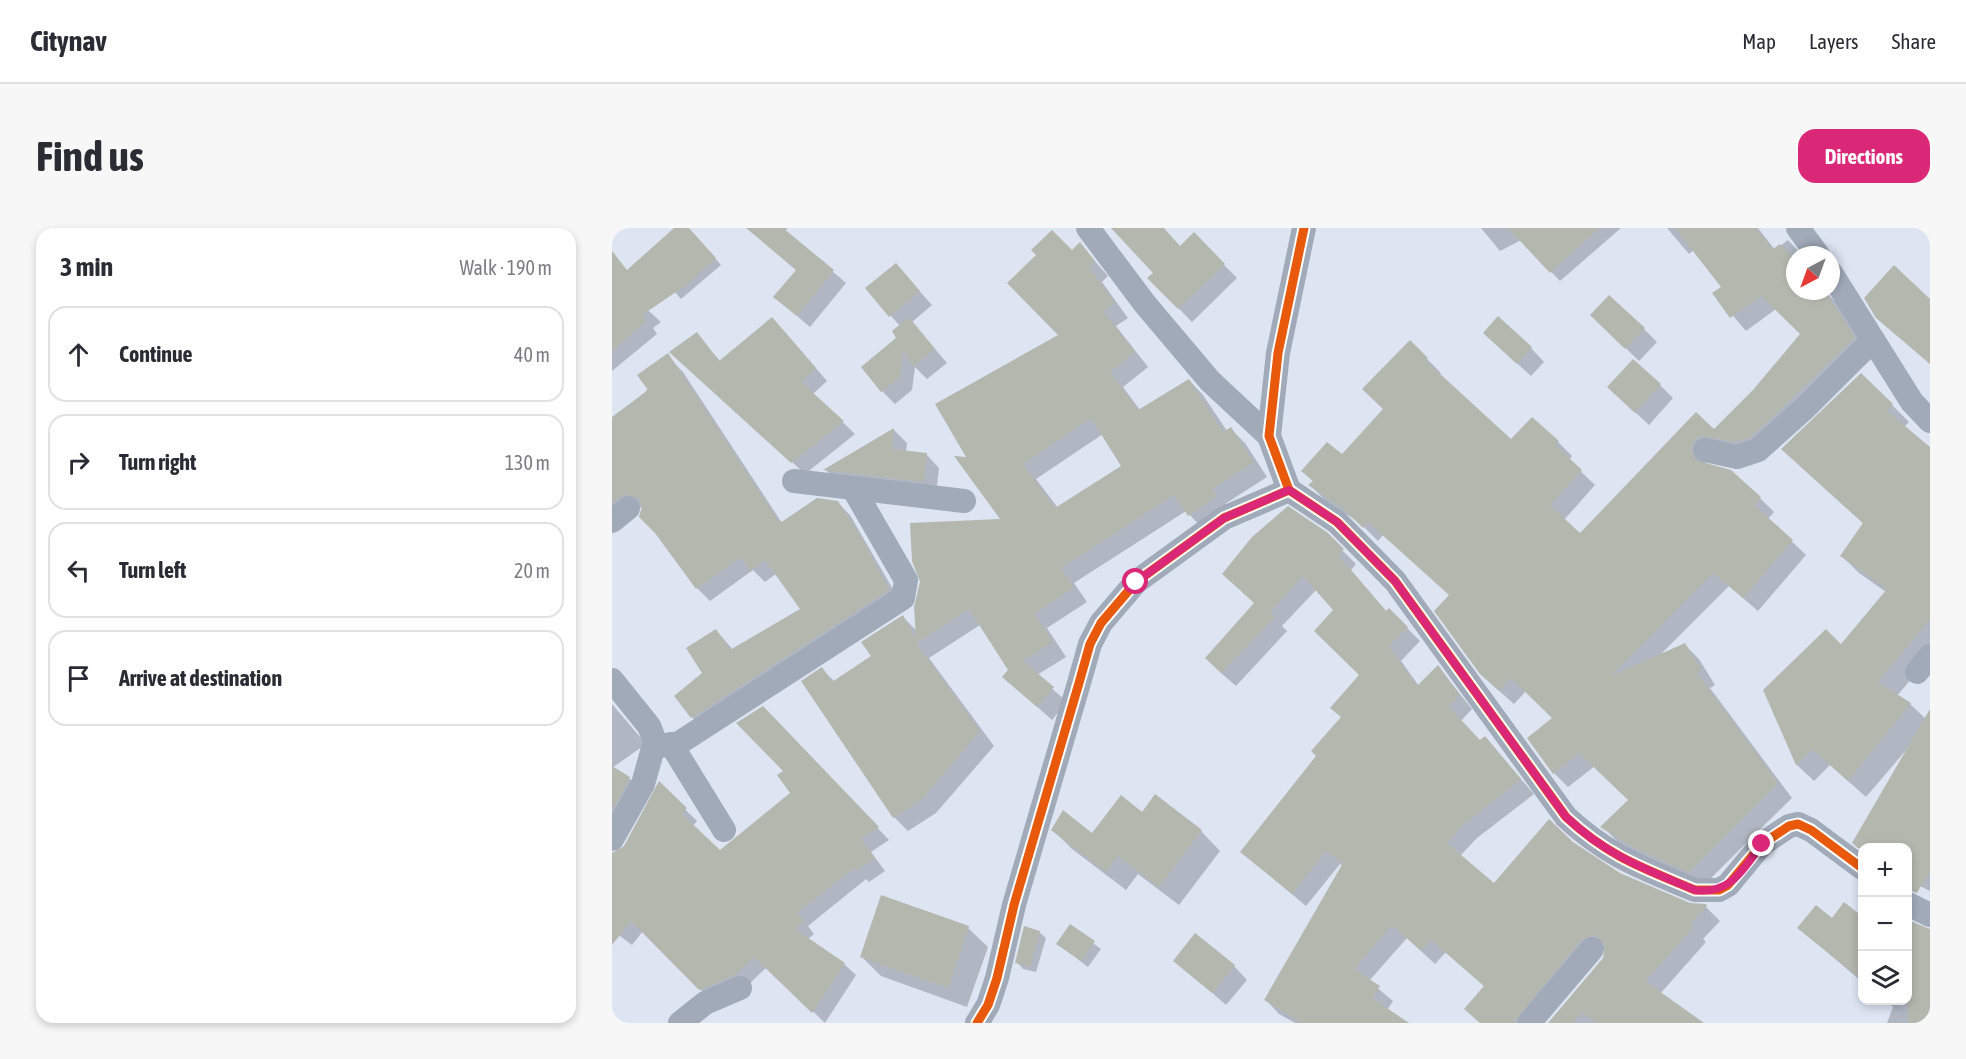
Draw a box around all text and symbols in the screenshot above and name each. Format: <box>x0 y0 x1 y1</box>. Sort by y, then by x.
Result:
text: Citynav <box>30 25 107 57</box>
text: Map <box>1742 29 1776 53</box>
text: Layers <box>1809 29 1859 53</box>
text: Share <box>1892 29 1936 53</box>
button: Directions <box>1798 129 1930 183</box>
text: Find us <box>36 132 144 180</box>
north arrow <box>1786 246 1840 300</box>
text: 3 min <box>60 252 113 282</box>
text: Walk · 190 m <box>460 256 552 279</box>
icon: ahead <box>62 338 95 371</box>
text: Continue <box>119 341 193 367</box>
text: 40 m <box>514 343 550 366</box>
icon: right <box>62 446 95 479</box>
text: Turn right <box>119 449 196 475</box>
text: 130 m <box>505 451 550 474</box>
icon: left <box>62 554 95 587</box>
text: Turn left <box>119 557 186 583</box>
text: 20 m <box>514 559 550 582</box>
route start <box>1122 568 1148 594</box>
icon: arrive <box>62 662 95 695</box>
text: Arrive at destination <box>119 665 282 691</box>
route end <box>1748 830 1774 856</box>
map controls <box>1858 843 1912 1005</box>
button: + <box>1858 843 1912 897</box>
button: − <box>1858 897 1912 951</box>
button: layers <box>1858 951 1912 1005</box>

